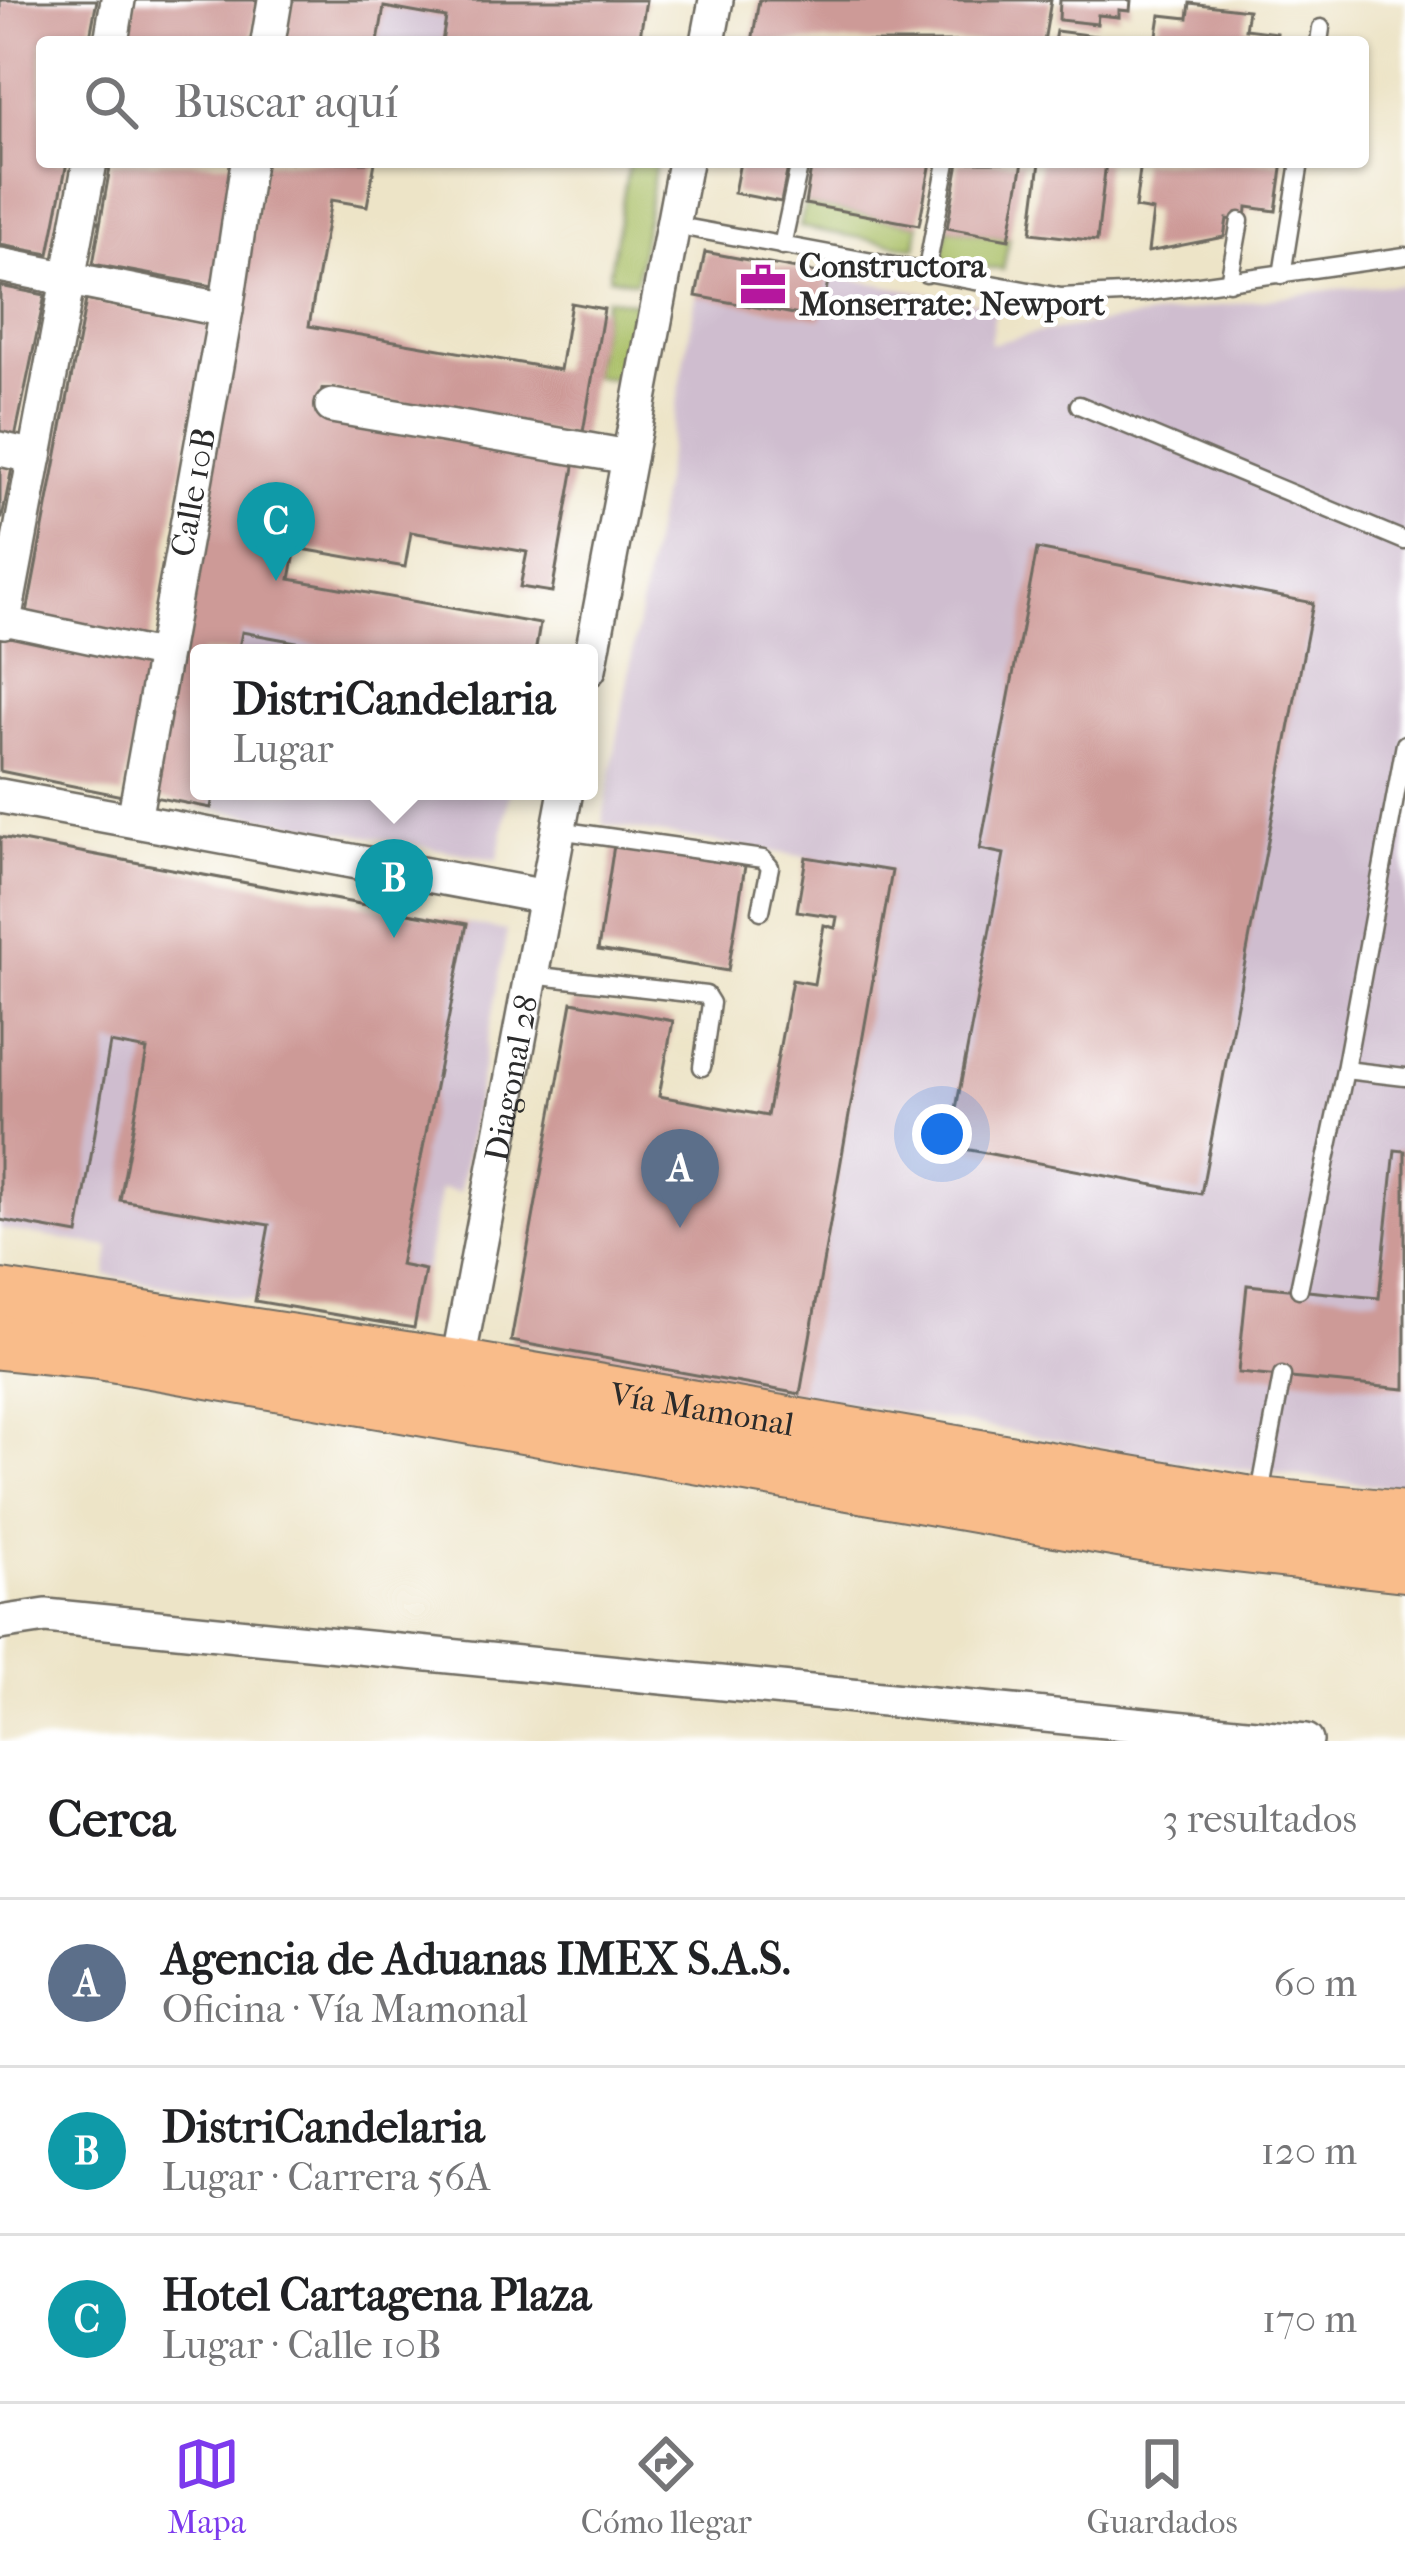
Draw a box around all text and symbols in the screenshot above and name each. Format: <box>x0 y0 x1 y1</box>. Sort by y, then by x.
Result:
search box <box>36 36 1369 168</box>
icon: search <box>78 69 144 135</box>
text: Buscar aquí <box>174 76 398 129</box>
place label: Constructora Monserrate: Newport <box>799 247 1106 324</box>
office icon: Constructora Monserrate: Newport <box>738 260 788 310</box>
street label: Calle 10B <box>162 425 224 560</box>
pin: C <box>237 482 315 581</box>
popup <box>190 644 598 800</box>
text: DistriCandelaria <box>233 673 555 726</box>
text: Lugar <box>233 726 334 772</box>
pin: B <box>355 839 433 938</box>
street label: Diagonal 28 <box>477 992 546 1165</box>
your location <box>912 1104 972 1164</box>
pin: A <box>641 1129 719 1228</box>
street label: Vía Mamonal <box>606 1374 797 1444</box>
text: Cerca <box>48 1789 175 1849</box>
text: 3 resultados <box>1163 1796 1357 1842</box>
text: Agencia de Aduanas IMEX S.A.S. <box>162 1933 791 1986</box>
text: A <box>74 1960 100 2006</box>
text: 60 m <box>1274 1960 1357 2006</box>
text: Oficina · Vía Mamonal <box>162 1986 528 2032</box>
text: DistriCandelaria <box>162 2101 485 2154</box>
text: B <box>74 2128 100 2174</box>
text: 120 m <box>1261 2128 1357 2174</box>
text: Lugar · Carrera 56A <box>162 2154 490 2200</box>
text: Hotel Cartagena Plaza <box>162 2269 591 2322</box>
text: C <box>74 2296 100 2342</box>
text: 170 m <box>1262 2296 1357 2342</box>
text: Lugar · Calle 10B <box>162 2322 441 2368</box>
tab: Mapa <box>167 2431 246 2542</box>
tab: Cómo llegar <box>581 2431 752 2542</box>
tab: Guardados <box>1087 2431 1238 2542</box>

